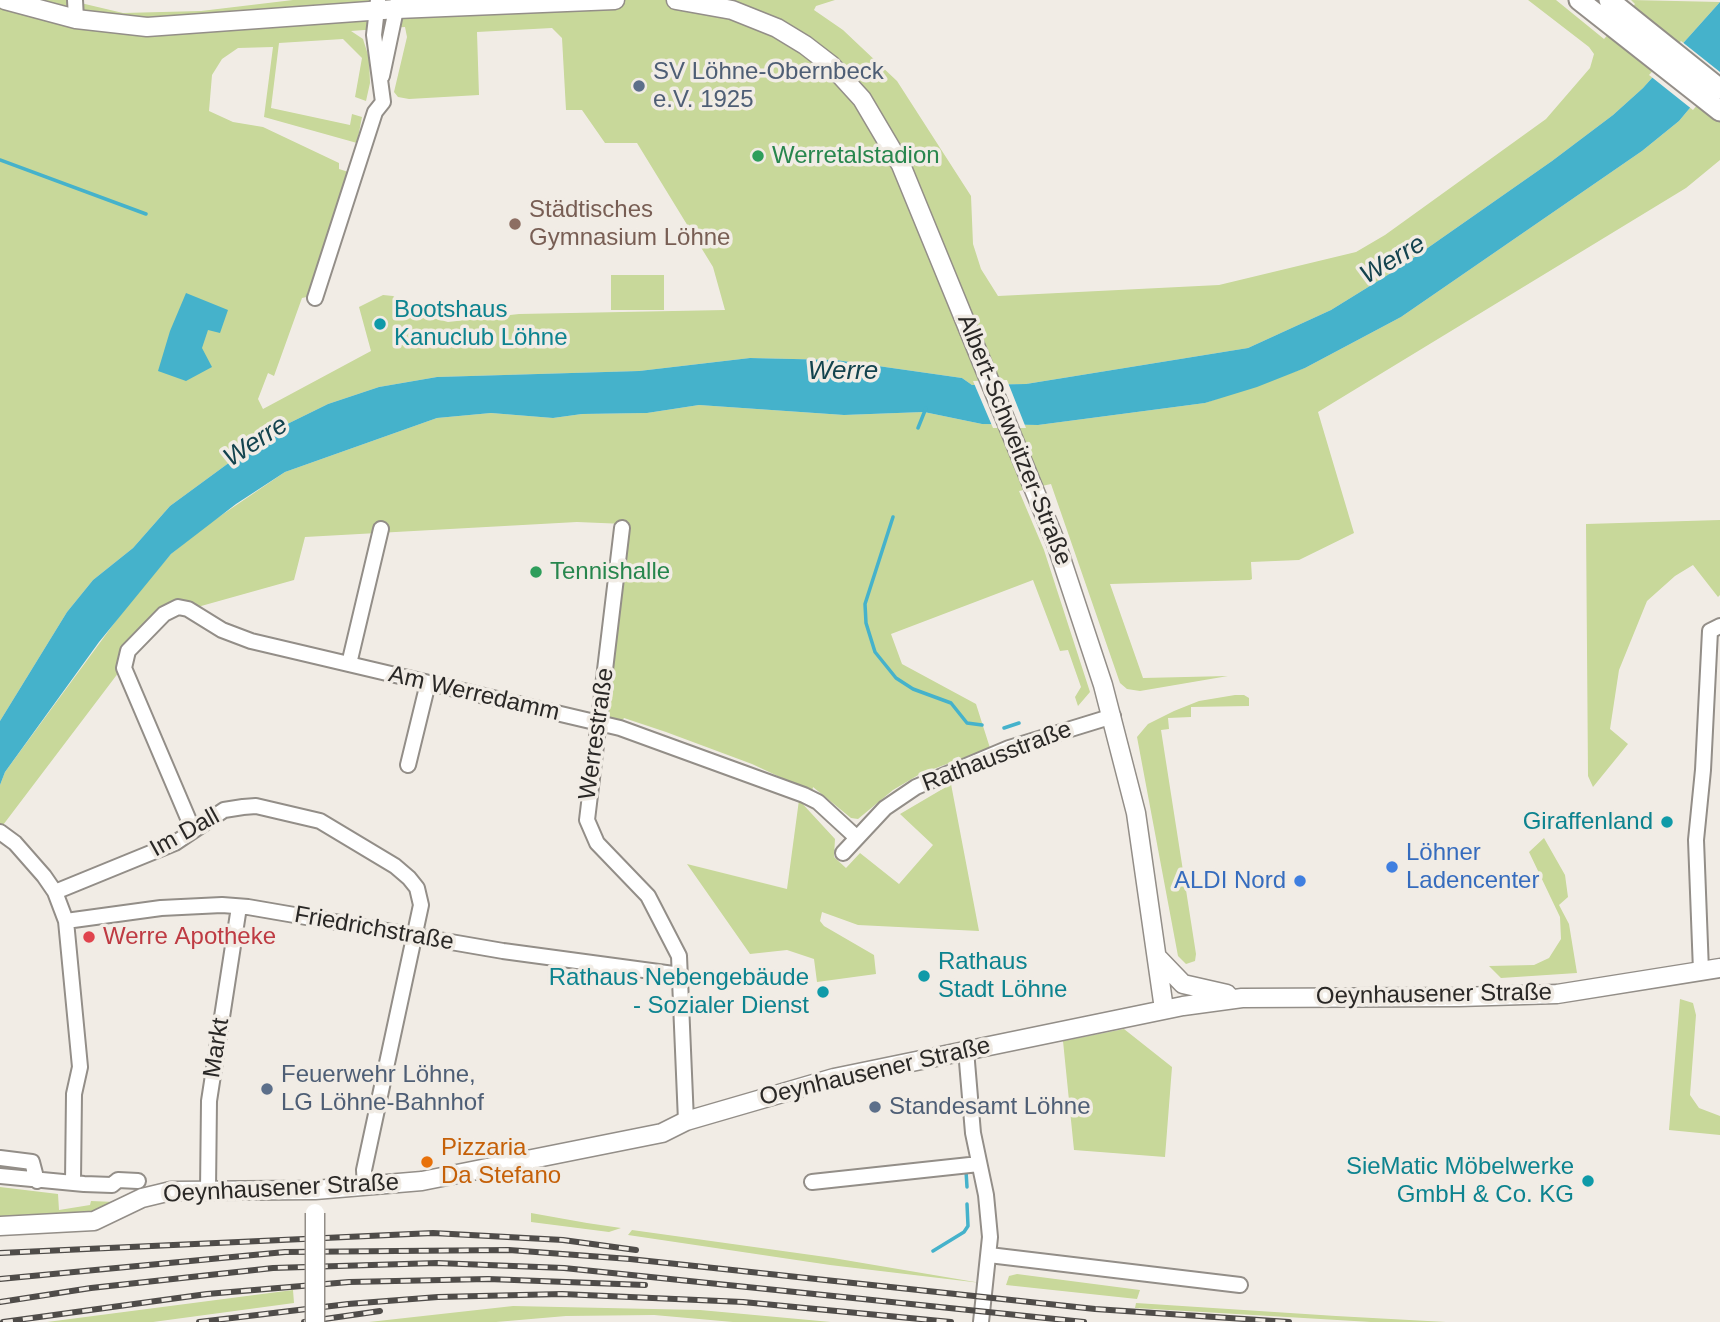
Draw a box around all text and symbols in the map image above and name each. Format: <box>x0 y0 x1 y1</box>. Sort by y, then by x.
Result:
place label: SV Löhne-Obernbeck e.V. 1925 <box>653 58 884 114</box>
marker: SV Löhne-Obernbeck e.V. 1925 <box>631 78 647 94</box>
place label: Werretalstadion <box>772 142 940 170</box>
marker: Werretalstadion <box>750 148 766 164</box>
place label: Städtisches Gymnasium Löhne <box>529 196 730 252</box>
marker: Städtisches Gymnasium Löhne <box>507 216 523 232</box>
water label: Werre <box>1355 229 1431 291</box>
place label: Bootshaus Kanuclub Löhne <box>394 296 567 352</box>
street label: Albert-Schweitzer-Straße <box>950 310 1078 570</box>
marker: Bootshaus Kanuclub Löhne <box>372 316 388 332</box>
water label: Werre <box>808 356 878 388</box>
water label: Werre <box>218 410 294 474</box>
place label: Tennishalle <box>550 558 670 586</box>
marker: Tennishalle <box>528 564 544 580</box>
street label: Am Werredamm <box>386 660 562 728</box>
street label: Werrestraße <box>573 666 621 802</box>
street label: Rathausstraße <box>918 715 1076 799</box>
street label: Im Dall <box>145 802 225 864</box>
place label: Giraffenland <box>1523 808 1653 836</box>
marker: Giraffenland <box>1659 814 1675 830</box>
place label: Löhner Ladencenter <box>1406 839 1539 895</box>
marker: Löhner Ladencenter <box>1384 859 1400 875</box>
place label: ALDI Nord <box>1174 867 1286 895</box>
marker: ALDI Nord <box>1292 873 1308 889</box>
street label: Friedrichstraße <box>292 901 456 957</box>
place label: Werre Apotheke <box>103 923 276 951</box>
marker: Werre Apotheke <box>81 929 97 945</box>
place label: Rathaus Stadt Löhne <box>938 948 1067 1004</box>
place label: Rathaus Nebengebäude - Sozialer Dienst <box>549 964 809 1020</box>
marker: Rathaus Stadt Löhne <box>916 968 932 984</box>
street label: Oeynhausener Straße <box>1316 979 1552 1011</box>
marker: Rathaus Nebengebäude - Sozialer Dienst <box>815 984 831 1000</box>
street label: Markt <box>198 1016 236 1080</box>
street label: Oeynhausener Straße <box>757 1031 993 1113</box>
place label: Feuerwehr Löhne, LG Löhne-Bahnhof <box>281 1061 484 1117</box>
marker: Feuerwehr Löhne, LG Löhne-Bahnhof <box>259 1081 275 1097</box>
place label: Standesamt Löhne <box>889 1093 1090 1121</box>
marker: Standesamt Löhne <box>867 1099 883 1115</box>
place label: Pizzaria Da Stefano <box>441 1134 561 1190</box>
place label: SieMatic Möbelwerke GmbH & Co. KG <box>1346 1153 1574 1209</box>
marker: Pizzaria Da Stefano <box>419 1154 435 1170</box>
street label: Oeynhausener Straße <box>162 1168 400 1210</box>
marker: SieMatic Möbelwerke GmbH & Co. KG <box>1580 1173 1596 1189</box>

